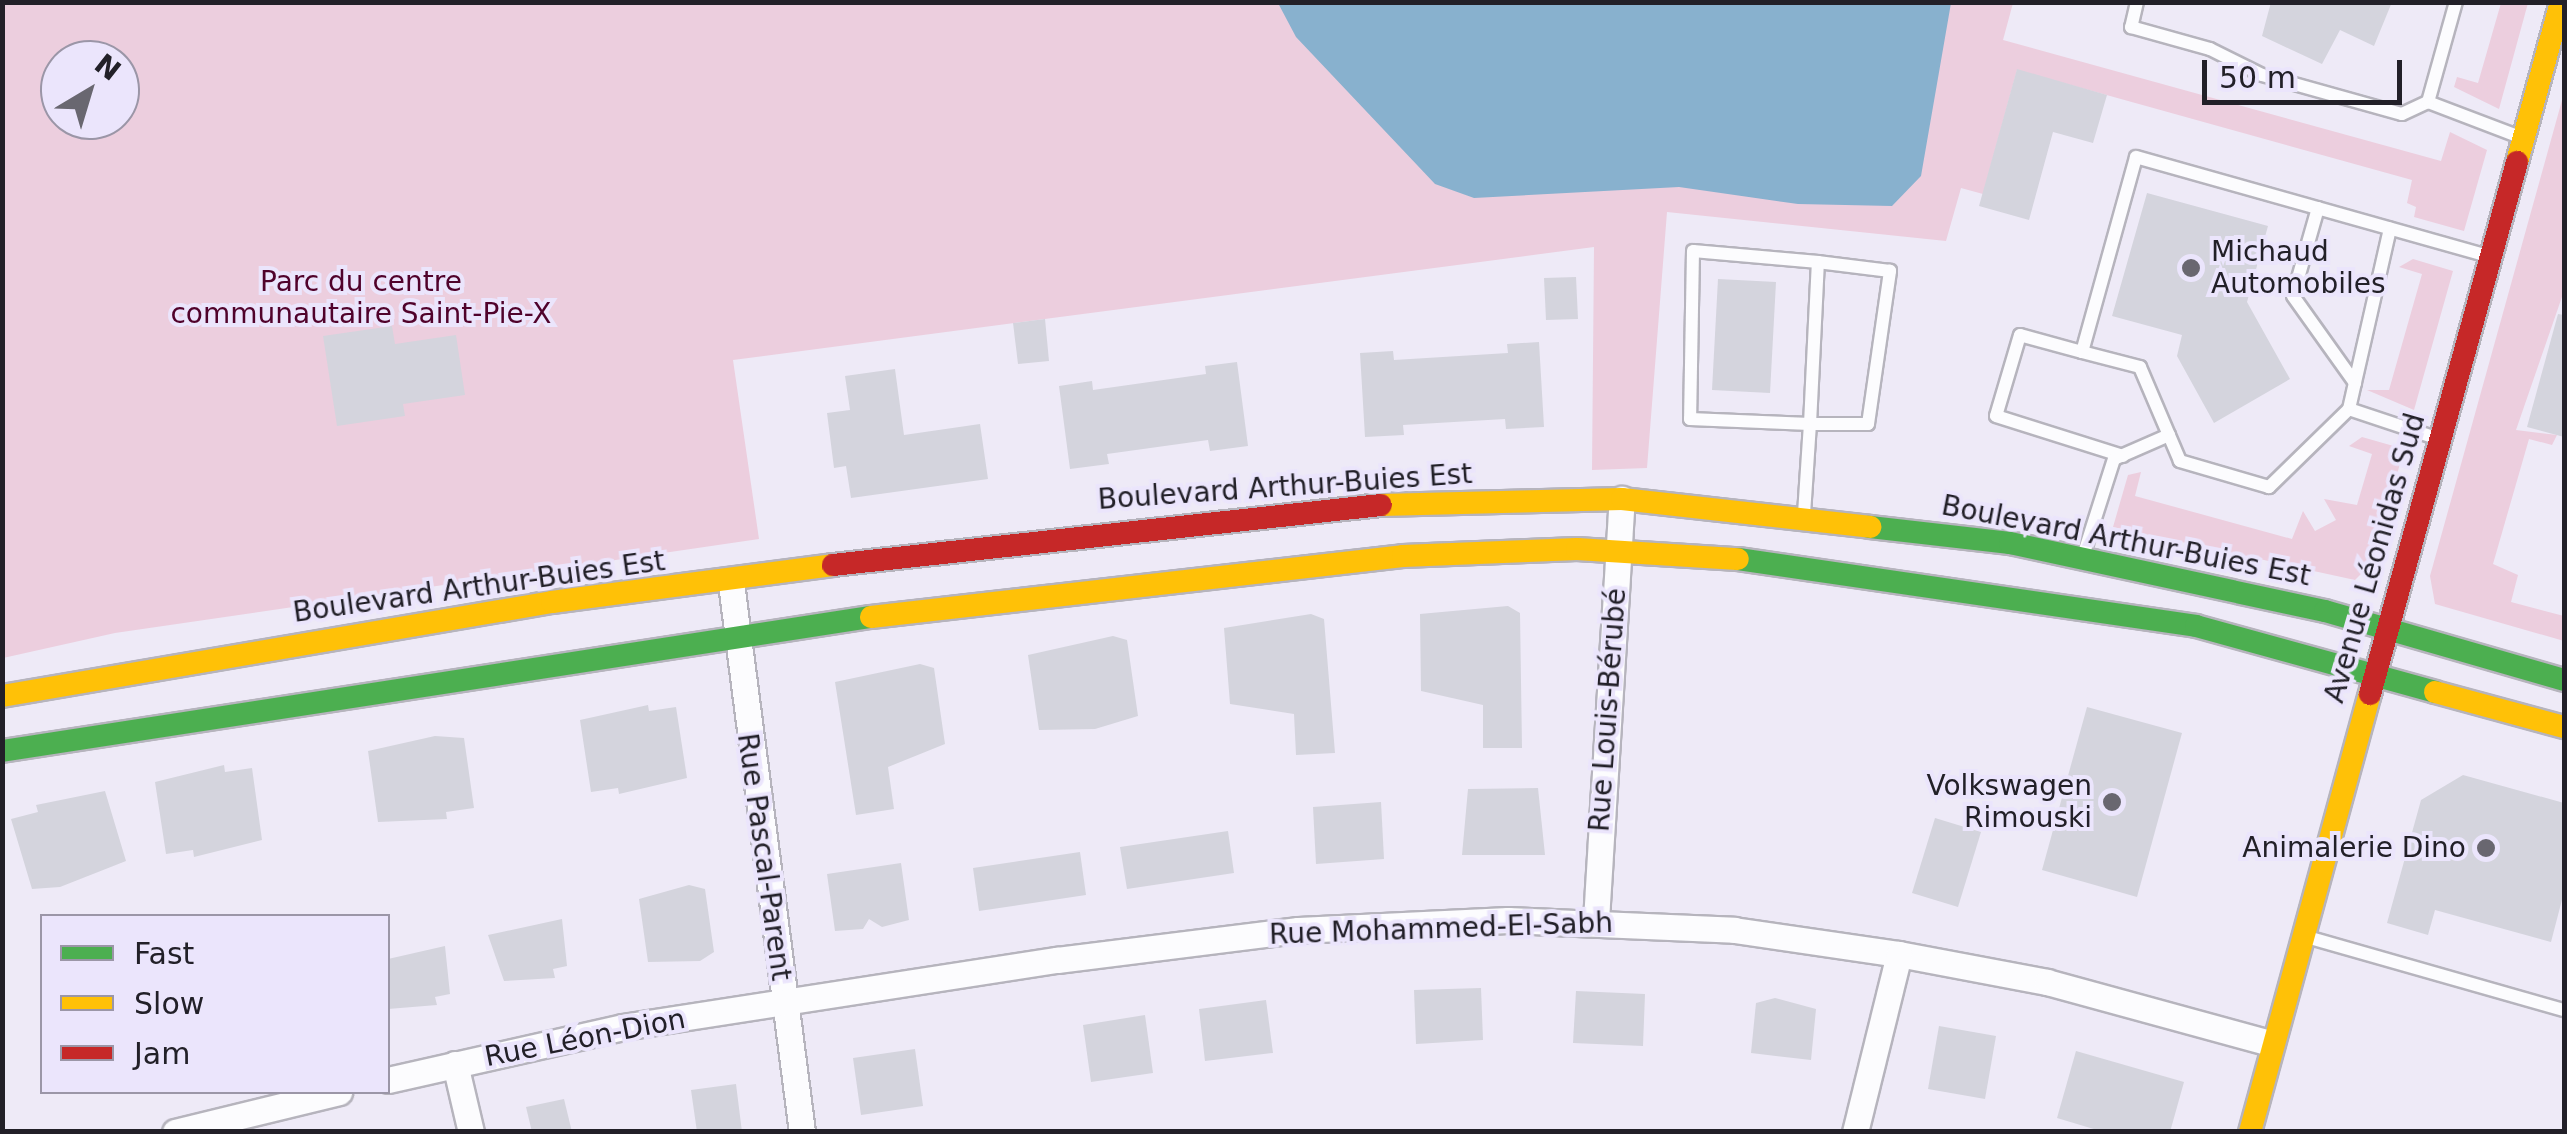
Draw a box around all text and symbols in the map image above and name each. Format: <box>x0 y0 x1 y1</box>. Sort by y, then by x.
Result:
north arrow <box>40 40 140 140</box>
scale bar <box>2207 40 2407 102</box>
text: N <box>88 47 127 88</box>
text: 50 m <box>2219 60 2296 95</box>
place label: Michaud Automobiles <box>2211 235 2386 301</box>
marker: Michaud Automobiles <box>2180 257 2202 279</box>
park label: Parc du centre communautaire Saint-Pie-X <box>170 265 552 331</box>
street label: Avenue Léonidas Sud <box>2318 409 2432 707</box>
street label: Boulevard Arthur-Buies Est <box>1097 457 1473 517</box>
street label: Boulevard Arthur-Buies Est <box>1939 489 2313 593</box>
street label: Boulevard Arthur-Buies Est <box>291 544 667 630</box>
street label: Rue Louis-Bérubé <box>1583 587 1633 833</box>
street label: Rue Pascal-Parent <box>730 731 798 983</box>
place label: Volkswagen Rimouski <box>1927 769 2092 835</box>
marker: Volkswagen Rimouski <box>2101 791 2123 813</box>
place label: Animalerie Dino <box>2242 831 2466 865</box>
marker: Animalerie Dino <box>2475 837 2497 859</box>
street label: Rue Mohammed-El-Sabh <box>1269 906 1613 952</box>
legend <box>40 914 390 1094</box>
text: Fast <box>134 936 194 971</box>
text: Slow <box>134 986 204 1021</box>
street label: Rue Léon-Dion <box>482 1002 688 1074</box>
text: Jam <box>134 1036 190 1071</box>

